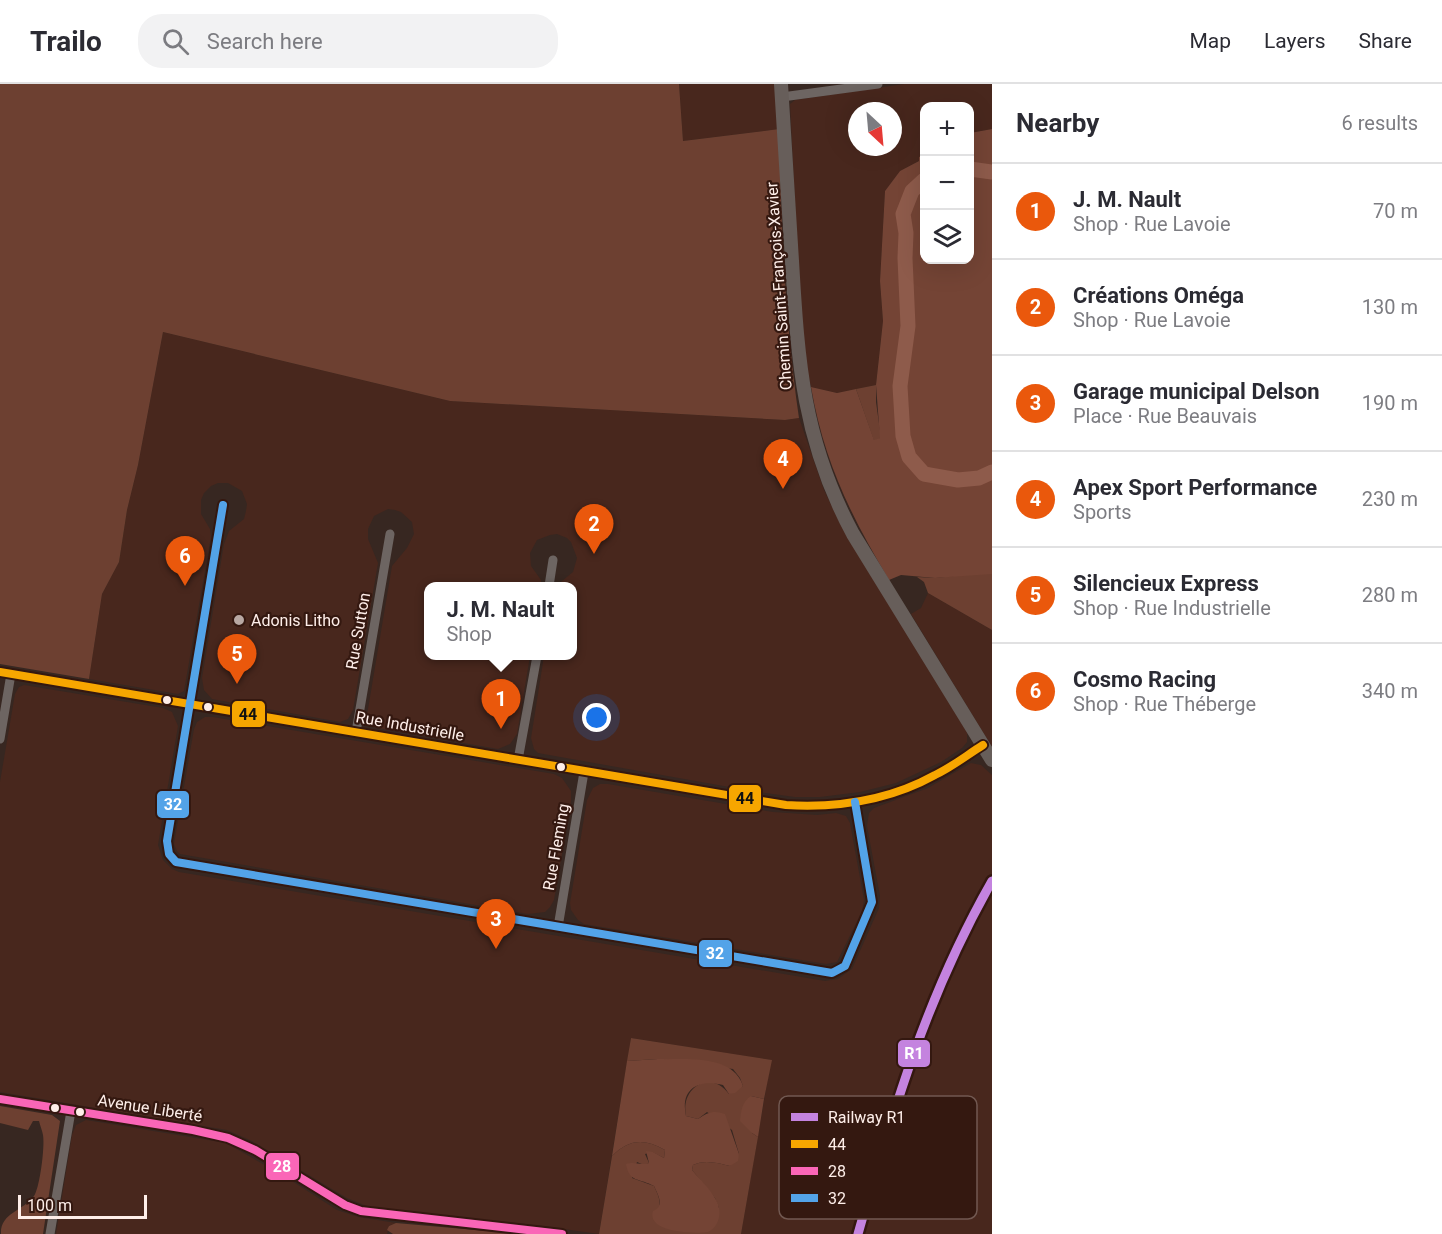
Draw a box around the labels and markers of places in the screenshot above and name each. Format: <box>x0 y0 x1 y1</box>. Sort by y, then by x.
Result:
pin: 4 <box>764 440 802 489</box>
pin: 2 <box>574 504 614 554</box>
pin: 6 <box>166 536 204 586</box>
place label: Adonis Litho <box>251 611 340 630</box>
marker: Adonis Litho <box>232 613 246 627</box>
pin: 5 <box>218 634 256 684</box>
pin: 1 <box>482 680 520 729</box>
unlabelled marker <box>161 694 173 706</box>
unlabelled marker <box>202 701 214 713</box>
unlabelled marker <box>555 761 567 773</box>
pin: 3 <box>476 900 516 949</box>
unlabelled marker <box>49 1102 61 1114</box>
unlabelled marker <box>74 1106 86 1118</box>

